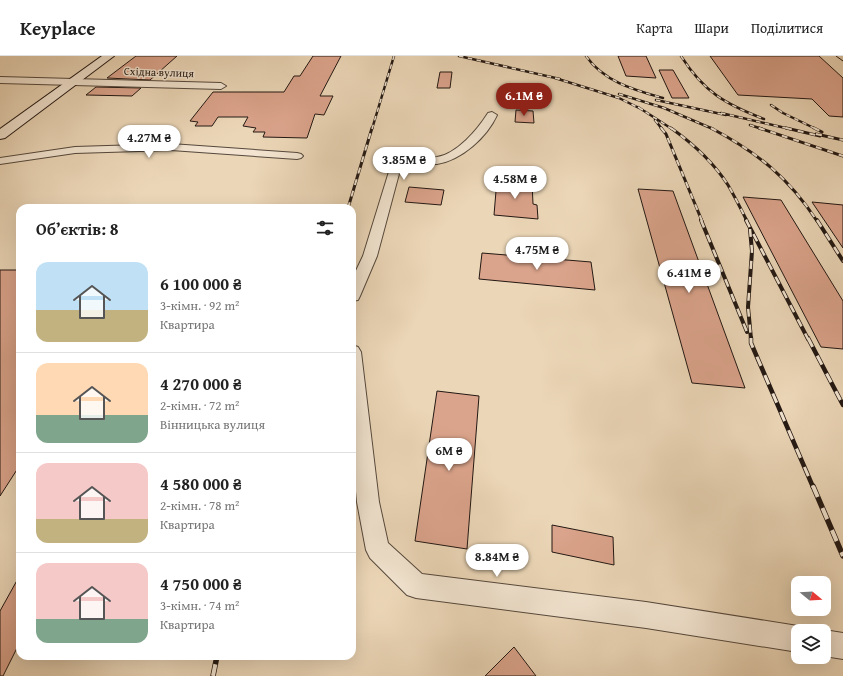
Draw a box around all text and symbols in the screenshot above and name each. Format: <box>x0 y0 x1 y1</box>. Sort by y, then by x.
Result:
text: Keyplace <box>20 14 96 42</box>
text: Карта <box>636 18 673 38</box>
text: Шари <box>695 18 729 38</box>
text: Поділитися <box>751 18 823 38</box>
street label: Східна вулиця <box>124 63 195 81</box>
pin: 6.1M ₴ <box>491 83 557 117</box>
text: 6.1M ₴ <box>505 86 543 105</box>
pin: 4.27M ₴ <box>112 125 186 159</box>
text: 4.27M ₴ <box>127 128 171 147</box>
pin: 3.85M ₴ <box>367 147 441 181</box>
text: 3.85M ₴ <box>382 150 426 169</box>
pin: 4.58M ₴ <box>478 166 552 200</box>
text: 4.58M ₴ <box>493 169 537 188</box>
text: Об’єктів: 8 <box>36 216 119 241</box>
icon: filters <box>314 217 336 239</box>
pin: 4.75M ₴ <box>500 237 574 271</box>
text: 4.75M ₴ <box>515 240 559 259</box>
pin: 6.41M ₴ <box>652 260 726 294</box>
text: 6.41M ₴ <box>667 263 711 282</box>
text: 6 100 000 ₴ <box>160 271 242 296</box>
icon: home <box>68 278 116 326</box>
text: 3-кімн. · 92 m² <box>160 296 239 315</box>
text: Квартира <box>160 315 215 334</box>
text: 4 270 000 ₴ <box>160 371 242 396</box>
icon: home <box>68 379 116 427</box>
text: 2-кімн. · 72 m² <box>160 396 239 415</box>
text: Вінницька вулиця <box>160 415 265 434</box>
pin: 6M ₴ <box>425 438 473 472</box>
text: 6M ₴ <box>435 441 463 460</box>
text: 4 580 000 ₴ <box>160 471 242 496</box>
icon: home <box>68 479 116 527</box>
text: 2-кімн. · 78 m² <box>160 496 239 515</box>
text: Квартира <box>160 515 215 534</box>
pin: 8.84M ₴ <box>460 544 534 578</box>
text: 8.84M ₴ <box>475 547 519 566</box>
text: 4 750 000 ₴ <box>160 571 242 596</box>
north arrow <box>791 576 831 616</box>
map controls <box>791 576 831 664</box>
icon: home <box>68 579 116 627</box>
text: 3-кімн. · 74 m² <box>160 596 239 615</box>
text: Квартира <box>160 615 215 634</box>
button: layers <box>791 624 831 664</box>

